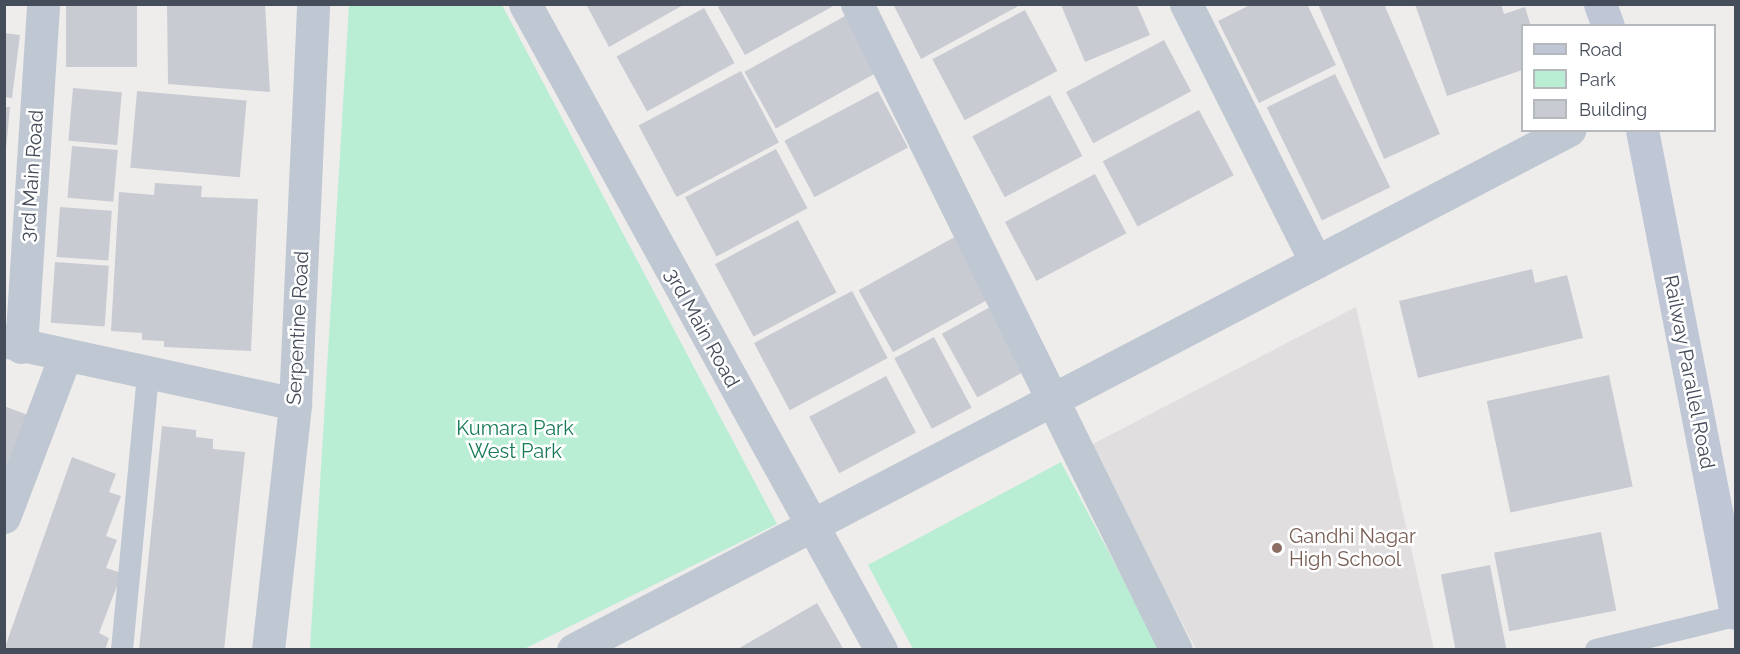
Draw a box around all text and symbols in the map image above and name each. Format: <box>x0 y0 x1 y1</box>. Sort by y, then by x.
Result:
legend <box>1521 24 1716 132</box>
text: Road <box>1579 39 1622 60</box>
text: Park <box>1579 69 1616 90</box>
text: Building <box>1579 99 1647 120</box>
street label: 3rd Main Road <box>15 109 49 243</box>
street label: Serpentine Road <box>282 250 314 406</box>
street label: 3rd Main Road <box>659 264 745 392</box>
street label: Railway Parallel Road <box>1658 273 1720 471</box>
park label: Kumara Park West Park <box>456 416 574 463</box>
place label: Gandhi Nagar High School <box>1289 524 1416 571</box>
marker: Gandhi Nagar High School <box>1270 541 1284 555</box>

